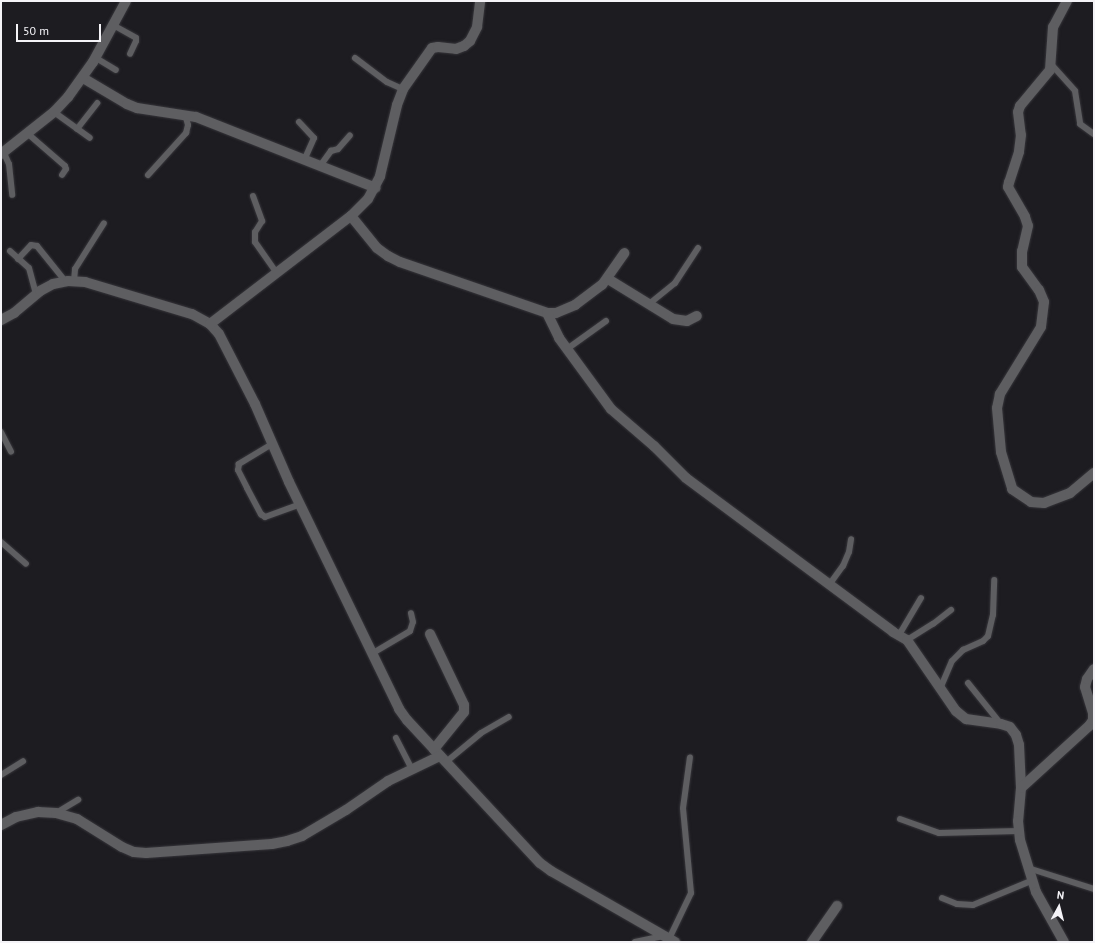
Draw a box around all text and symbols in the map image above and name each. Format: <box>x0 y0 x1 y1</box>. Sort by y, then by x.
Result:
scale bar <box>18 16 103 42</box>
text: 50 m <box>23 23 49 38</box>
north arrow <box>1039 887 1079 927</box>
text: N <box>1056 888 1065 902</box>

